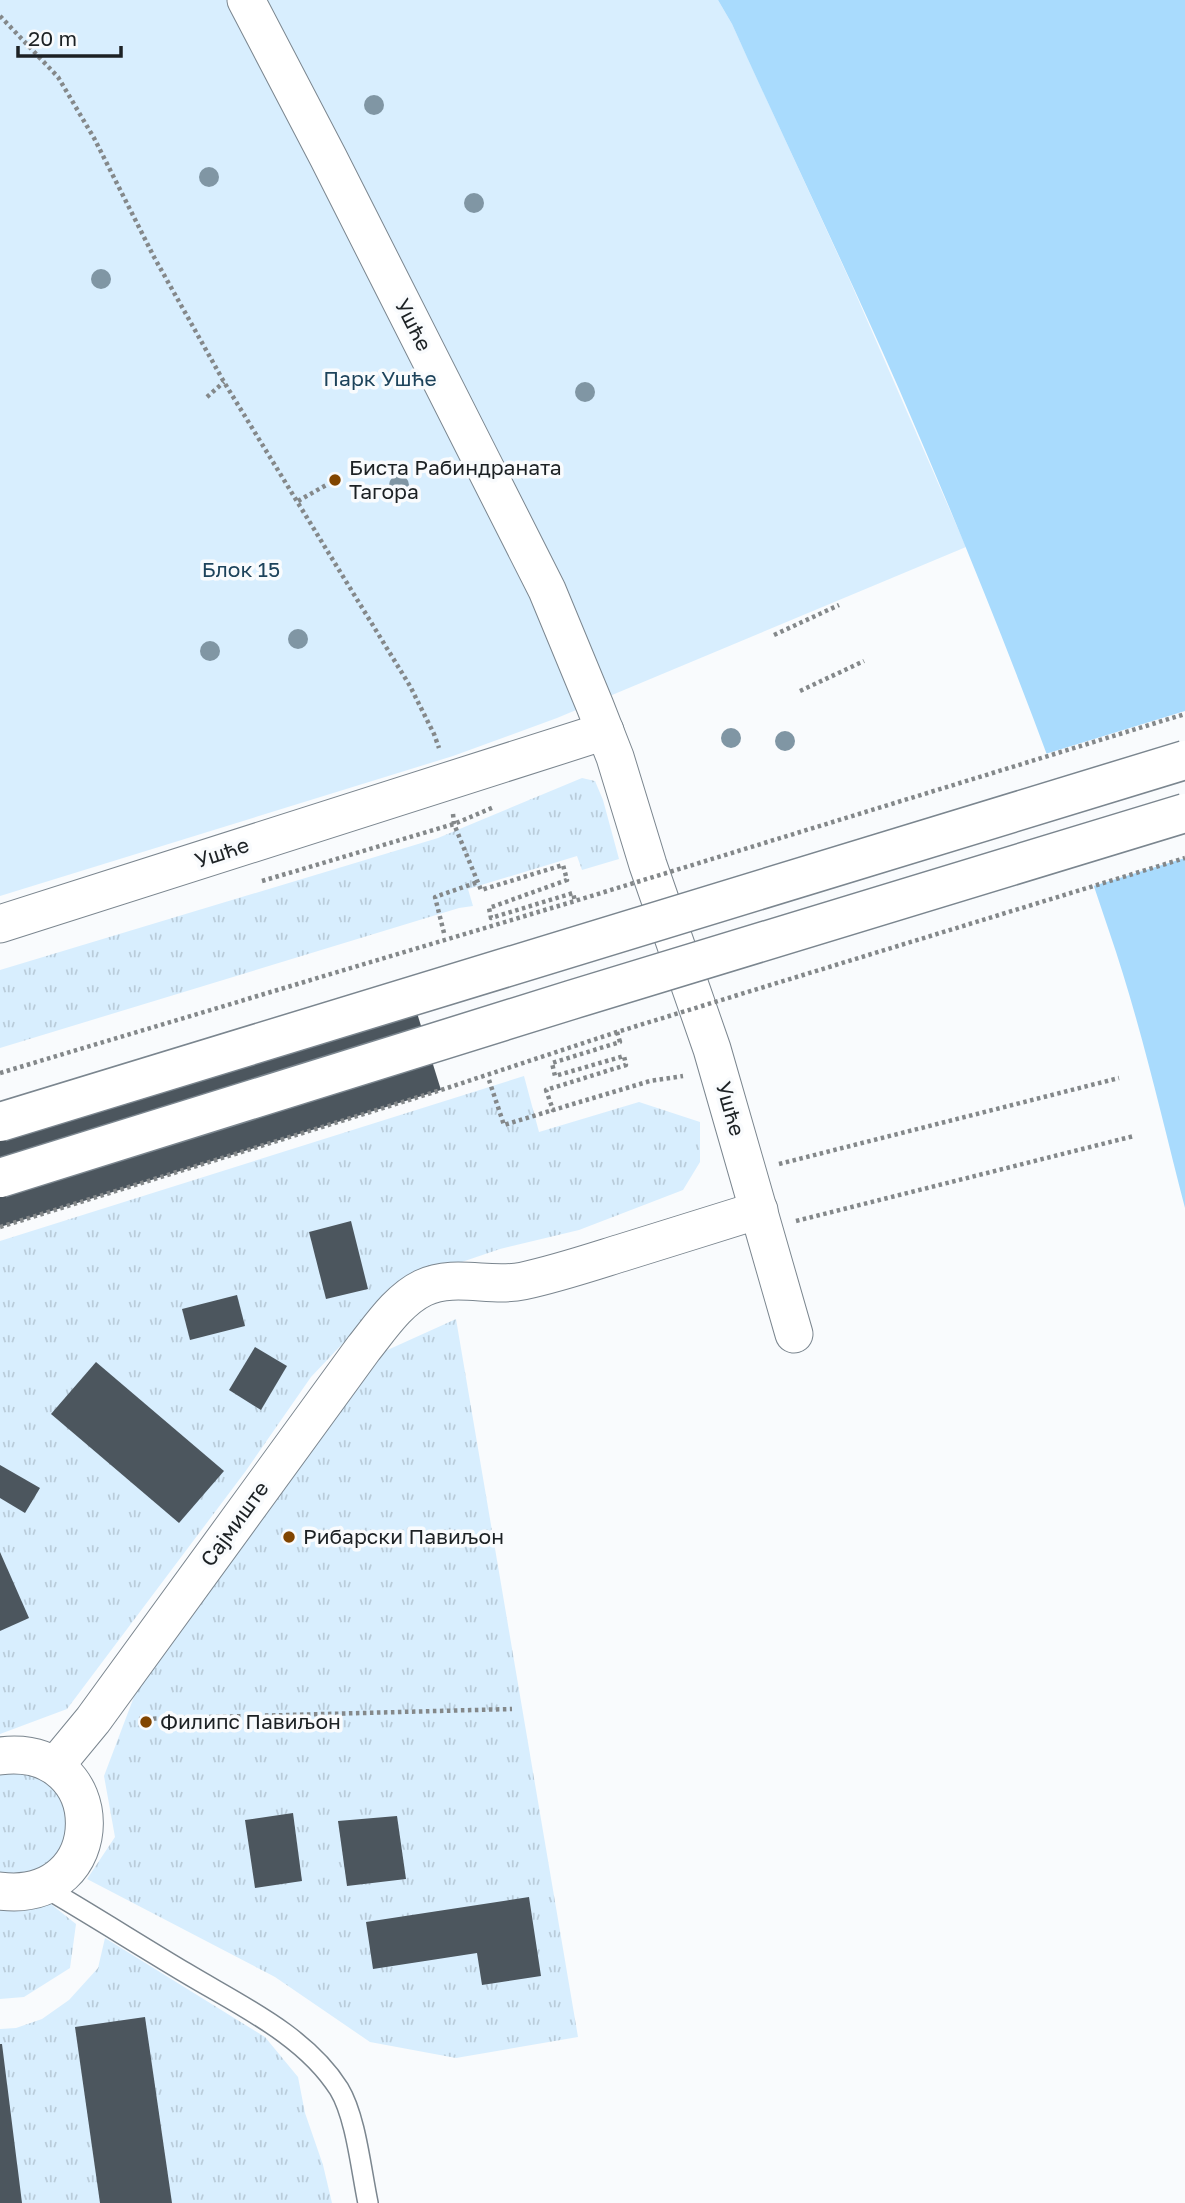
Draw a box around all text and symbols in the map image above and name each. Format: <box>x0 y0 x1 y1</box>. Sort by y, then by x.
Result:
scale bar <box>18 14 121 58</box>
text: 20 m <box>28 25 77 51</box>
street label: Ушће <box>390 294 438 355</box>
park label: Парк Ушће <box>323 365 437 391</box>
place label: Биста Рабиндраната Тагора <box>349 454 562 504</box>
marker: Биста Рабиндраната Тагора <box>327 472 343 488</box>
park label: Блок 15 <box>202 556 280 582</box>
street label: Ушће <box>191 831 252 873</box>
street label: Ушће <box>711 1078 751 1139</box>
street label: Сајмиште <box>195 1476 274 1571</box>
place label: Рибарски Павиљон <box>303 1523 504 1549</box>
marker: Рибарски Павиљон <box>281 1529 297 1545</box>
place label: Филипс Павиљон <box>160 1708 341 1734</box>
marker: Филипс Павиљон <box>138 1714 154 1730</box>

